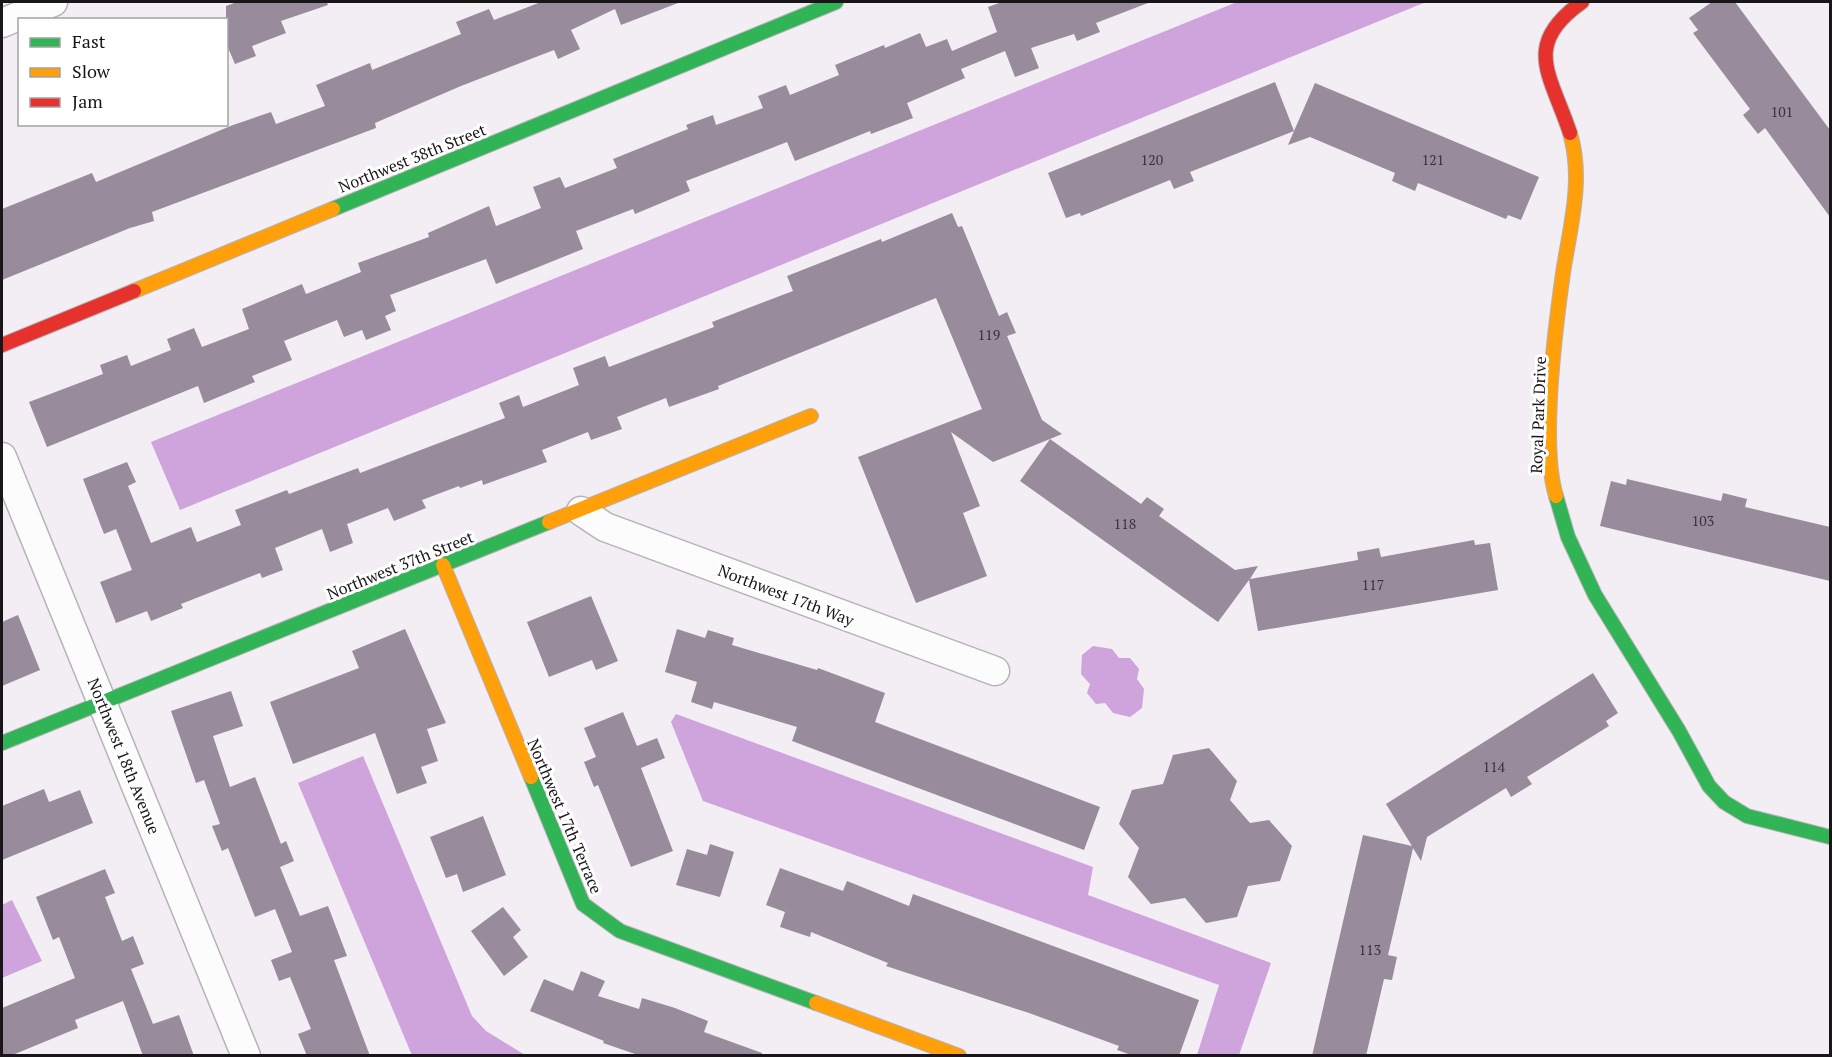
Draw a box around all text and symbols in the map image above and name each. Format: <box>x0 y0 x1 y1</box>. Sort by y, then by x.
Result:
legend <box>18 18 228 126</box>
text: Fast <box>72 29 106 53</box>
text: Slow <box>72 59 111 83</box>
text: Jam <box>72 89 103 113</box>
house number: 101 <box>1771 102 1793 121</box>
street label: Northwest 38th Street <box>335 118 489 198</box>
house number: 120 <box>1141 150 1163 169</box>
house number: 121 <box>1422 150 1444 169</box>
house number: 119 <box>978 325 1000 344</box>
street label: Royal Park Drive <box>1525 356 1551 474</box>
house number: 103 <box>1692 511 1714 530</box>
house number: 118 <box>1114 514 1136 533</box>
street label: Northwest 37th Street <box>323 525 477 605</box>
street label: Northwest 17th Way <box>715 559 858 631</box>
house number: 117 <box>1362 575 1384 594</box>
street label: Northwest 18th Avenue <box>83 675 165 837</box>
street label: Northwest 17th Terrace <box>522 735 608 897</box>
house number: 114 <box>1483 757 1506 776</box>
house number: 113 <box>1359 940 1381 959</box>

